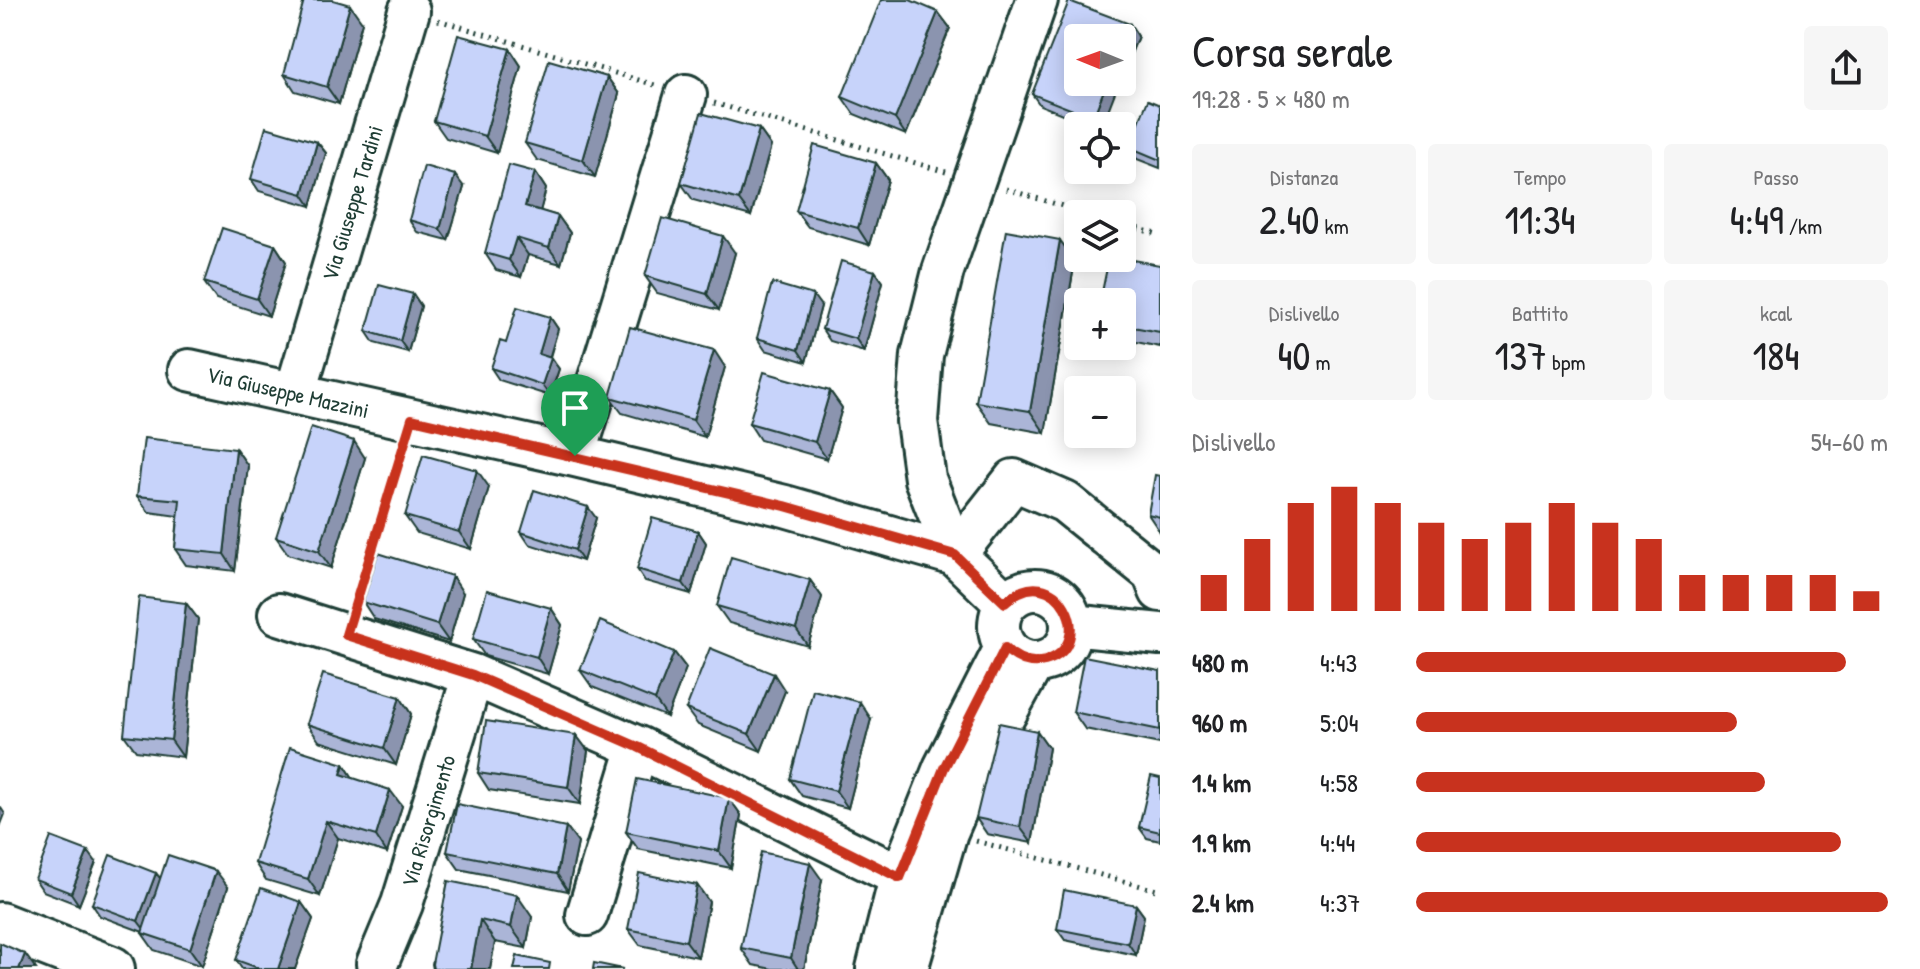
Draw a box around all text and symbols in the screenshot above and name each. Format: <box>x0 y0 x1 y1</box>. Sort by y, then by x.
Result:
text: Corsa serale <box>1192 21 1393 81</box>
north arrow <box>1064 24 1136 96</box>
map controls <box>1064 24 1136 448</box>
button: share <box>1804 26 1888 110</box>
text: 19:28 · 5 × 480 m <box>1192 81 1350 116</box>
button: locate <box>1064 112 1136 184</box>
street label: Via Giuseppe Tardini <box>314 122 390 284</box>
text: Distanza <box>1270 162 1338 192</box>
text: Tempo <box>1514 162 1566 192</box>
text: Passo <box>1753 162 1799 192</box>
text: 2.40 <box>1259 192 1320 246</box>
text: 11:34 <box>1504 192 1576 246</box>
text: 4:49 <box>1730 192 1784 246</box>
button: layers <box>1064 200 1136 272</box>
text: km <box>1320 211 1349 241</box>
text: /km <box>1784 211 1822 241</box>
button: + <box>1064 288 1136 360</box>
text: Dislivello <box>1269 298 1339 328</box>
text: Battito <box>1512 298 1568 328</box>
text: kcal <box>1760 298 1792 328</box>
text: 40 <box>1278 328 1310 382</box>
text: 137 <box>1495 328 1547 382</box>
text: 184 <box>1753 328 1799 382</box>
text: m <box>1310 347 1330 377</box>
text: bpm <box>1547 347 1585 377</box>
street label: Via Giuseppe Mazzini <box>204 359 372 425</box>
pin <box>541 374 609 456</box>
button: − <box>1064 376 1136 448</box>
icon: arrive <box>553 386 597 430</box>
text: Dislivello <box>1192 424 1275 459</box>
text: 54–60 m <box>1811 424 1888 459</box>
text: 480 m <box>1192 645 1248 680</box>
text: 4:43 <box>1320 645 1357 680</box>
text: 960 m <box>1192 705 1247 740</box>
text: 5:04 <box>1320 705 1358 740</box>
street label: Via Risorgimento <box>394 751 462 891</box>
text: 1.4 km <box>1192 765 1251 800</box>
text: 4:58 <box>1320 765 1358 800</box>
text: 1.9 km <box>1192 825 1251 860</box>
text: 4:44 <box>1320 825 1355 860</box>
text: 2.4 km <box>1192 885 1254 920</box>
text: 4:37 <box>1320 885 1360 920</box>

